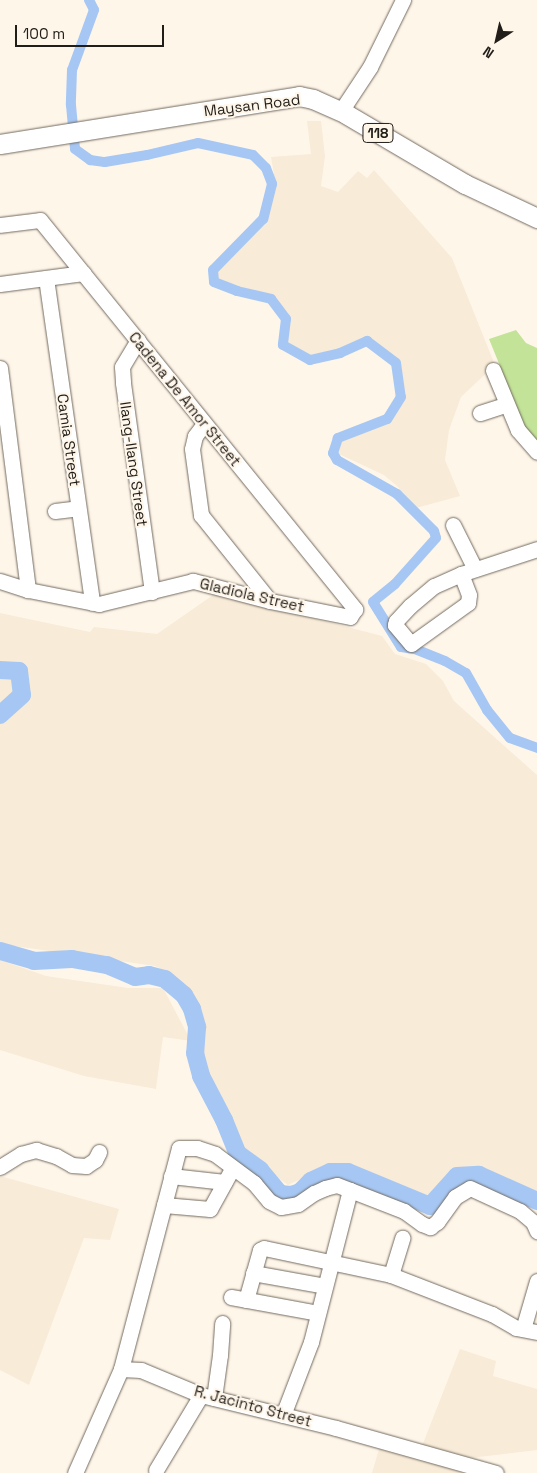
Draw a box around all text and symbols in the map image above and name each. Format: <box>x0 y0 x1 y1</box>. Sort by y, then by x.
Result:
scale bar <box>18 15 166 47</box>
north arrow <box>472 15 522 65</box>
text: 100 m <box>23 24 65 43</box>
text: N <box>479 42 497 62</box>
street label: Maysan Road <box>203 90 301 120</box>
road number: 118 <box>362 122 394 144</box>
street label: Cadena De Amor Street <box>125 328 245 470</box>
street label: Camia Street <box>54 393 84 487</box>
street label: Ilang-Ilang Street <box>116 400 152 528</box>
street label: Gladiola Street <box>198 574 306 616</box>
street label: R. Jacinto Street <box>192 1382 314 1430</box>

